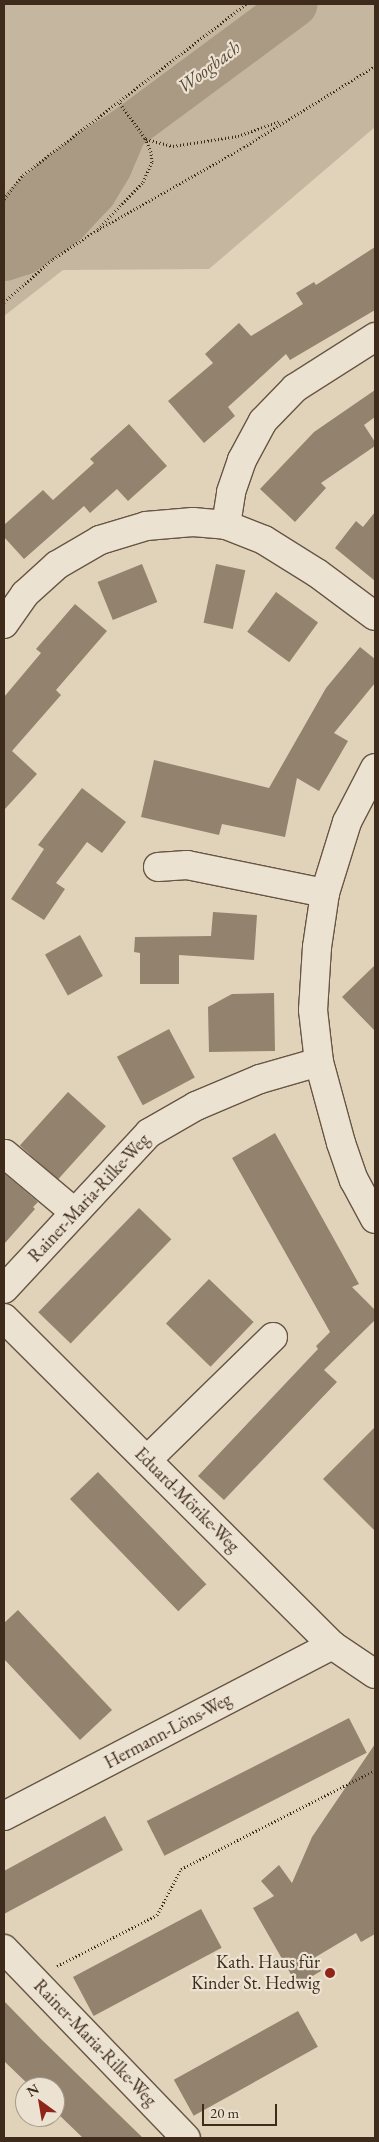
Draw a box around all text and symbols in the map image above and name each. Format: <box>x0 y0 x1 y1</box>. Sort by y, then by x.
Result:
water label: Woogbach <box>173 36 245 98</box>
street label: Rainer-Maria-Rilke-Weg <box>24 1129 154 1267</box>
street label: Eduard-Mörike-Weg <box>130 1443 244 1557</box>
street label: Hermann-Löns-Weg <box>101 1688 235 1774</box>
place label: Kath. Haus für Kinder St. Hedwig <box>191 1952 320 1995</box>
marker: Kath. Haus für Kinder St. Hedwig <box>324 1967 336 1979</box>
street label: Rainer-Maria-Rilke-Weg <box>29 1975 161 2111</box>
north arrow <box>15 2077 65 2127</box>
text: N <box>23 2079 42 2101</box>
scale bar <box>204 2094 279 2126</box>
text: 20 m <box>210 2103 239 2122</box>

